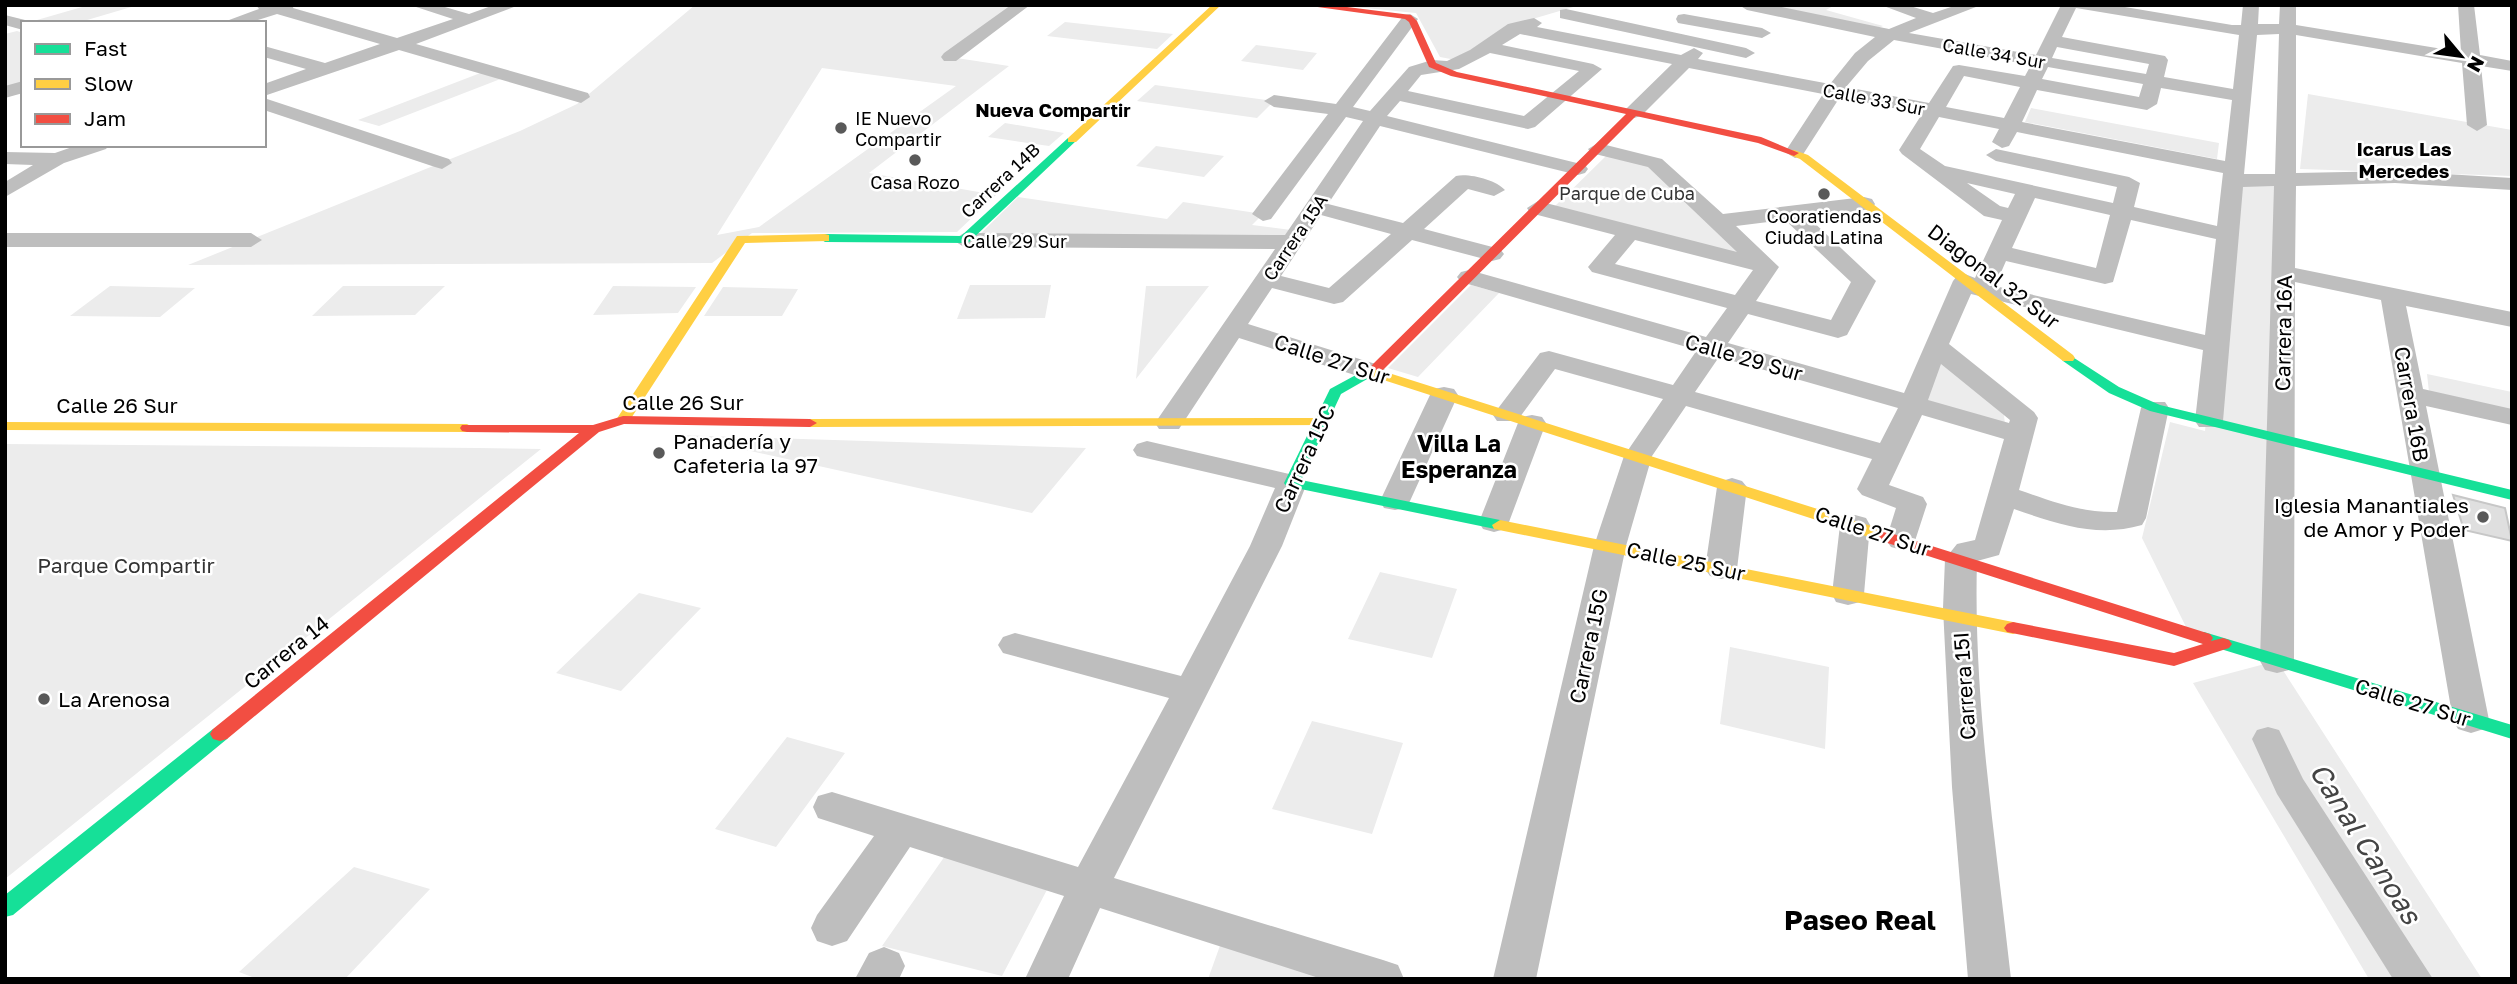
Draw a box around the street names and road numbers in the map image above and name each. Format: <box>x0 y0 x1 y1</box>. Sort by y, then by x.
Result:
street label: Calle 34 Sur <box>1941 33 2047 73</box>
street label: Calle 33 Sur <box>1821 78 1927 120</box>
street label: Carrera 14B <box>956 138 1044 222</box>
street label: Carrera 15A <box>1258 190 1332 284</box>
street label: Diagonal 32 Sur <box>1923 218 2065 334</box>
street label: Calle 29 Sur <box>963 230 1067 252</box>
street label: Carrera 16A <box>2269 275 2297 391</box>
street label: Calle 27 Sur <box>1271 328 1393 390</box>
street label: Calle 29 Sur <box>1682 328 1806 386</box>
street label: Carrera 16B <box>2389 344 2435 464</box>
street label: Calle 26 Sur <box>622 389 744 415</box>
street label: Calle 26 Sur <box>56 392 178 418</box>
street label: Carrera 15C <box>1268 401 1340 517</box>
street label: Calle 27 Sur <box>1812 500 1934 562</box>
street label: Calle 25 Sur <box>1624 536 1748 586</box>
street label: Carrera 15G <box>1563 586 1613 706</box>
street label: Carrera 14 <box>238 610 334 694</box>
street label: Carrera 15I <box>1947 631 1981 741</box>
street label: Calle 27 Sur <box>2352 672 2474 732</box>

